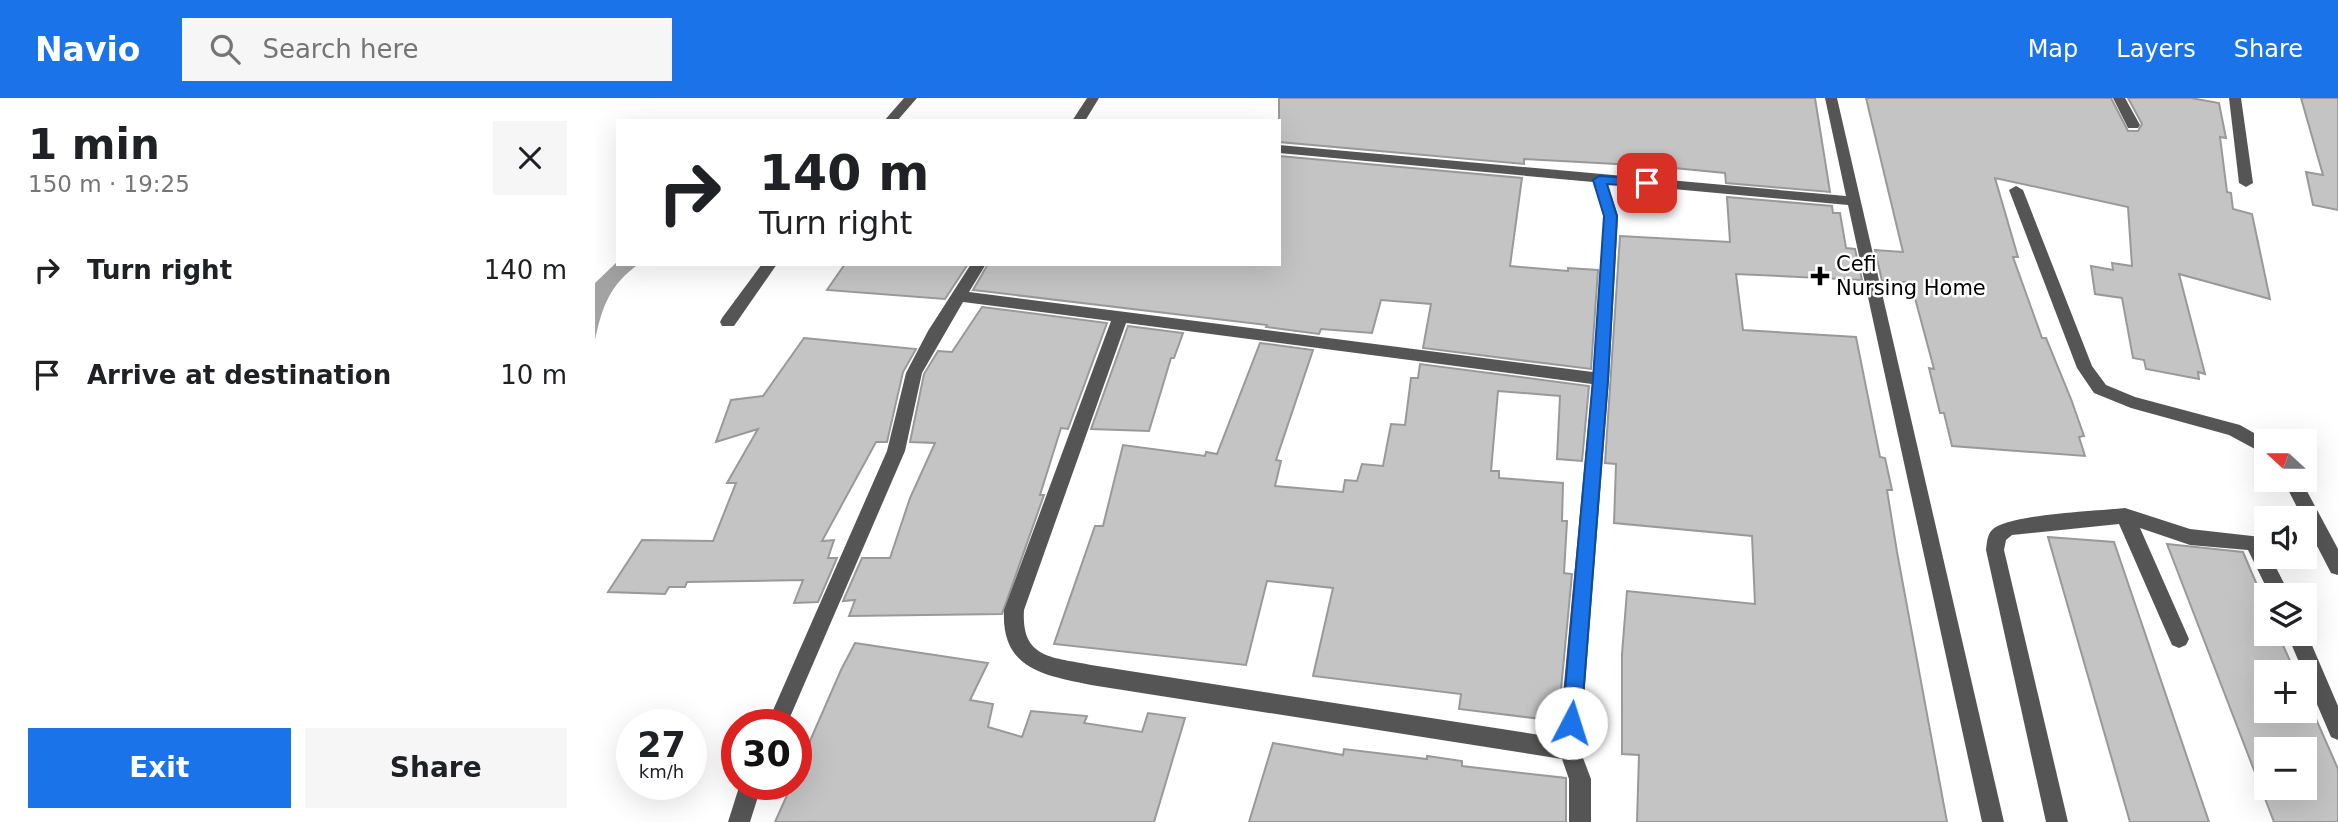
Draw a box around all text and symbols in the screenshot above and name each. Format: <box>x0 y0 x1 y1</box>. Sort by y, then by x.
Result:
search box <box>182 18 672 81</box>
text: Navio <box>35 30 140 69</box>
icon: search <box>206 30 244 68</box>
text: Search here <box>262 34 419 64</box>
text: Map <box>2028 35 2078 63</box>
text: Layers <box>2116 35 2196 63</box>
text: Share <box>2234 35 2303 63</box>
text: 1 min <box>28 120 160 169</box>
button: close <box>493 121 567 195</box>
text: 140 m <box>759 145 929 202</box>
icon: right <box>644 147 735 238</box>
pin <box>1617 153 1677 213</box>
icon: arrive <box>1628 164 1666 202</box>
text: 150 m · 19:25 <box>28 171 190 197</box>
text: Turn right <box>759 204 912 242</box>
icon: right <box>28 251 66 289</box>
place label: Cefi Nursing Home <box>1836 252 1986 300</box>
text: Turn right <box>87 255 232 285</box>
text: 140 m <box>484 255 567 285</box>
marker: Cefi Nursing Home <box>1810 266 1830 286</box>
icon: arrive <box>28 356 66 394</box>
text: Arrive at destination <box>87 360 391 390</box>
text: 10 m <box>500 360 567 390</box>
north arrow <box>2254 429 2317 492</box>
map controls <box>2254 429 2317 800</box>
button: sound <box>2254 506 2317 569</box>
button: layers <box>2254 583 2317 646</box>
button: + <box>2254 660 2317 723</box>
position arrow <box>1534 686 1608 760</box>
speed limit sign: 30 <box>721 709 812 800</box>
text: 27 <box>637 725 686 765</box>
button: Exit <box>28 728 291 808</box>
button: Share <box>305 728 567 808</box>
button: − <box>2254 737 2317 800</box>
text: km/h <box>639 761 684 782</box>

